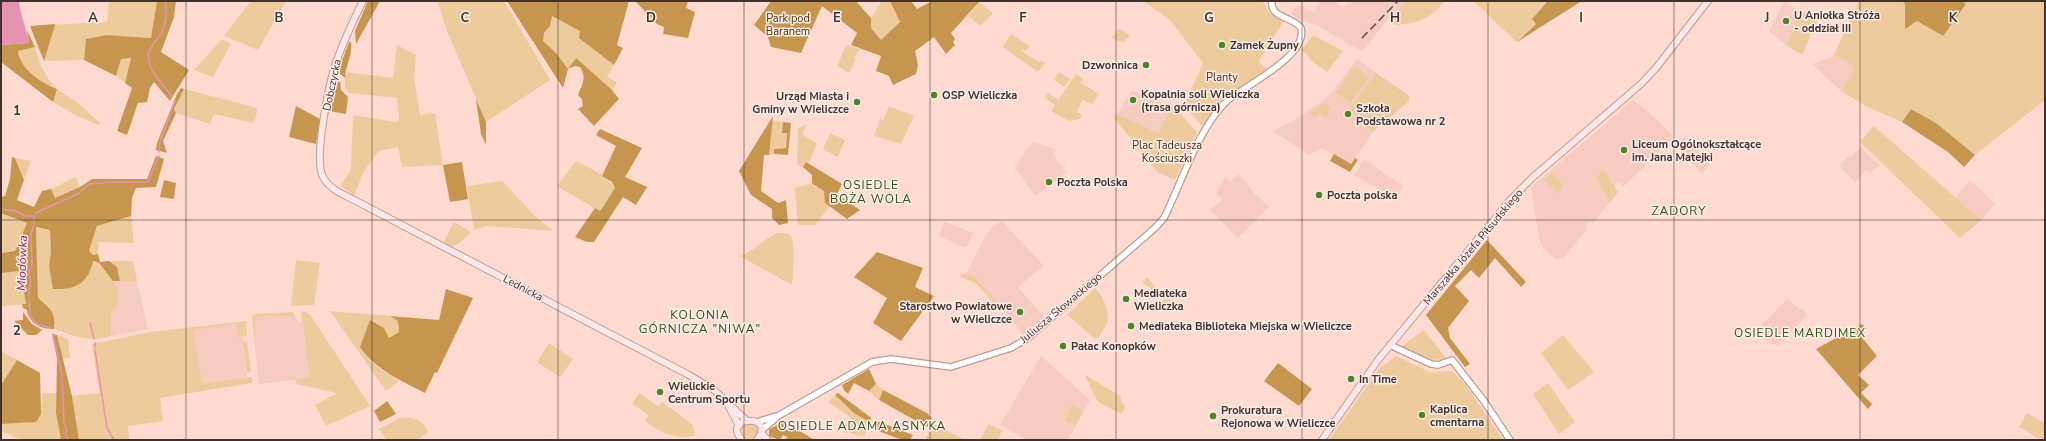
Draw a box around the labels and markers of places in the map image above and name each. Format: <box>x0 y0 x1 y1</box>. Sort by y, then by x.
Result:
place label: U Aniołka Stróża - oddział III <box>1794 8 1880 36</box>
marker: U Aniołka Stróża - oddział III <box>1781 16 1791 26</box>
place label: Zamek Żupny <box>1230 37 1299 53</box>
marker: Zamek Żupny <box>1217 40 1227 50</box>
place label: Dzwonnica <box>1082 58 1138 73</box>
marker: Dzwonnica <box>1141 60 1151 70</box>
place label: Kopalnia soli Wieliczka (trasa górnicza) <box>1141 87 1259 115</box>
place label: OSP Wieliczka <box>942 88 1017 103</box>
place label: Urząd Miasta i Gminy w Wieliczce <box>752 89 849 117</box>
marker: OSP Wieliczka <box>929 90 939 100</box>
marker: Kopalnia soli Wieliczka (trasa górnicza) <box>1128 95 1138 105</box>
marker: Urząd Miasta i Gminy w Wieliczce <box>852 97 862 107</box>
place label: Szkoła Podstawowa nr 2 <box>1356 101 1446 129</box>
marker: Szkoła Podstawowa nr 2 <box>1343 109 1353 119</box>
place label: Liceum Ogólnokształcące im. Jana Matejki <box>1632 137 1761 165</box>
marker: Liceum Ogólnokształcące im. Jana Matejki <box>1619 145 1629 155</box>
place label: Poczta Polska <box>1057 175 1128 190</box>
marker: Poczta Polska <box>1044 177 1054 187</box>
place label: Poczta polska <box>1327 188 1397 203</box>
marker: Poczta polska <box>1314 190 1324 200</box>
place label: Mediateka Wieliczka <box>1134 286 1187 314</box>
marker: Mediateka Wieliczka <box>1121 294 1131 304</box>
place label: Starostwo Powiatowe w Wieliczce <box>899 299 1012 327</box>
marker: Starostwo Powiatowe w Wieliczce <box>1015 307 1025 317</box>
place label: Mediateka Biblioteka Miejska w Wieliczce <box>1139 319 1352 334</box>
marker: Mediateka Biblioteka Miejska w Wieliczce <box>1126 321 1136 331</box>
place label: Pałac Konopków <box>1071 339 1157 354</box>
marker: Pałac Konopków <box>1058 341 1068 351</box>
place label: In Time <box>1359 372 1397 387</box>
marker: In Time <box>1346 374 1356 384</box>
place label: Wielickie Centrum Sportu <box>668 379 750 407</box>
marker: Wielickie Centrum Sportu <box>655 387 665 397</box>
place label: Kaplica cmentarna <box>1430 402 1484 430</box>
place label: Prokuratura Rejonowa w Wieliczce <box>1221 403 1336 431</box>
marker: Kaplica cmentarna <box>1417 410 1427 420</box>
marker: Prokuratura Rejonowa w Wieliczce <box>1208 411 1218 421</box>

